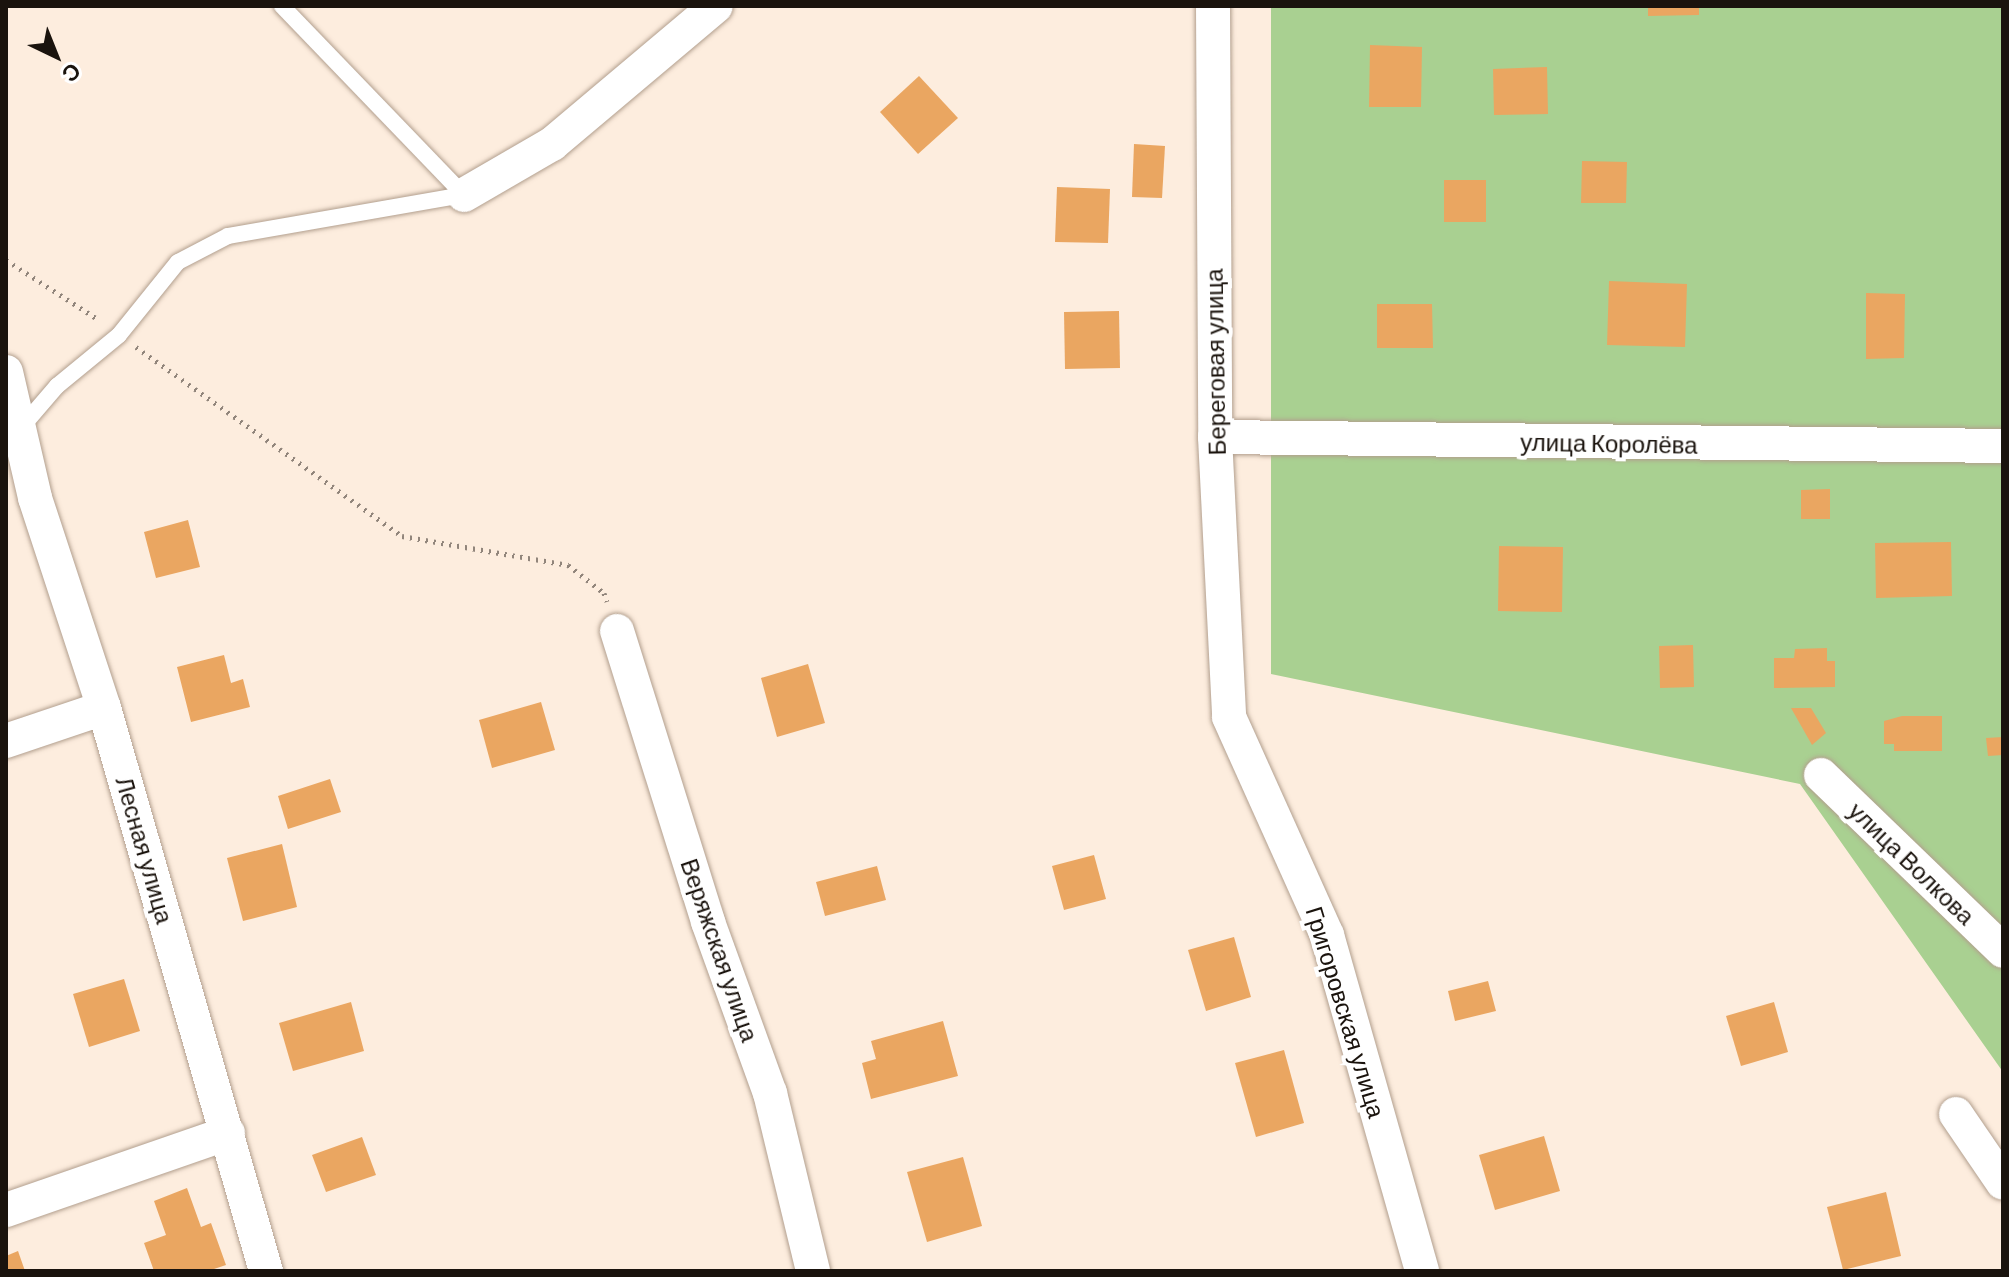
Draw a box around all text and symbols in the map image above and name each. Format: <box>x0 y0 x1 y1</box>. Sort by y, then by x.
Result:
north arrow <box>16 16 96 96</box>
text: С <box>58 59 87 88</box>
street label: Береговая улица <box>1199 268 1231 456</box>
street label: улица Королёва <box>1520 427 1698 459</box>
street label: Лесная улица <box>110 773 180 927</box>
street label: улица Волкова <box>1843 796 1981 930</box>
street label: Веряжская улица <box>675 855 765 1045</box>
street label: Григоровская улица <box>1300 903 1392 1121</box>

